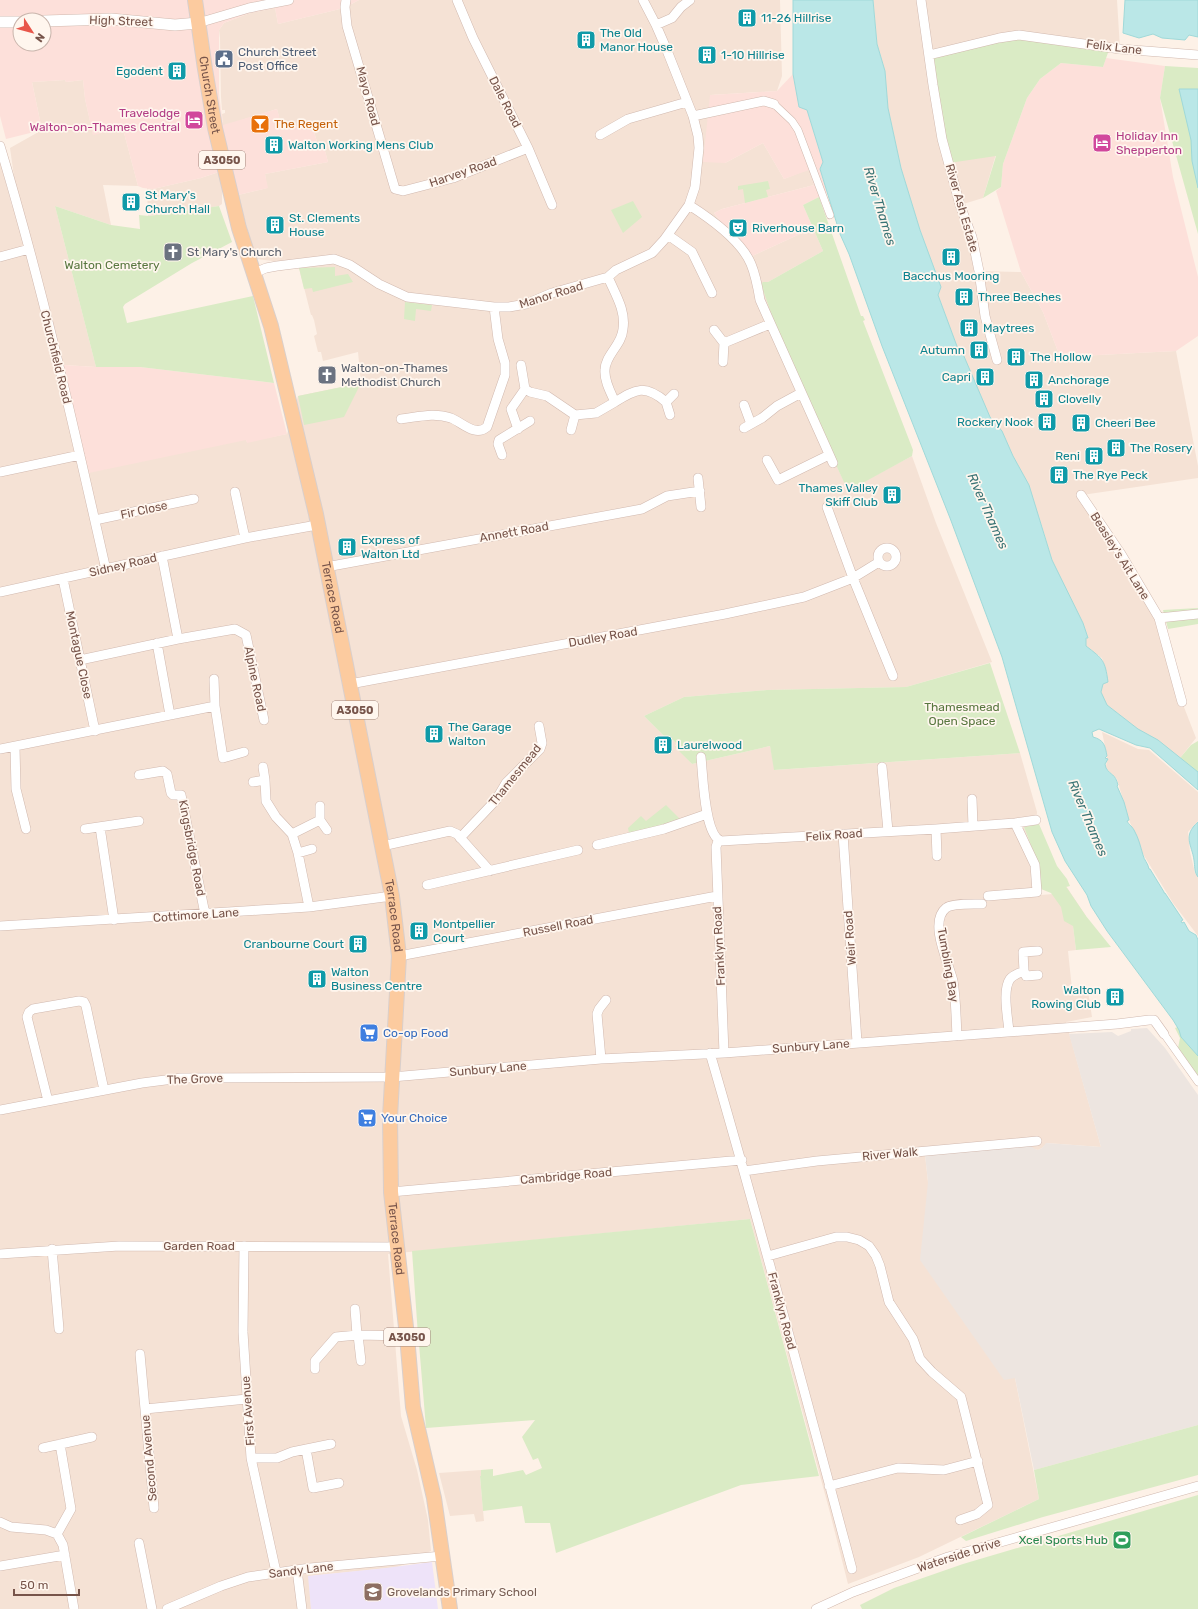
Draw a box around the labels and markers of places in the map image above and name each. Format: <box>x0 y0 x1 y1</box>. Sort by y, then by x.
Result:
building icon: 11-26 Hillrise <box>736 7 758 29</box>
place label: 11-26 Hillrise <box>761 11 832 25</box>
place label: The Old Manor House <box>600 26 673 54</box>
building icon: The Old Manor House <box>575 29 597 51</box>
building icon: 1-10 Hillrise <box>696 44 718 66</box>
place label: Church Street Post Office <box>238 45 317 73</box>
public building icon: Church Street Post Office <box>213 48 235 70</box>
place label: 1-10 Hillrise <box>721 48 785 62</box>
building icon: Egodent <box>166 60 188 82</box>
place label: Egodent <box>116 64 163 78</box>
place label: Travelodge Walton-on-Thames Central <box>30 106 180 134</box>
hotel icon: Travelodge Walton-on-Thames Central <box>183 109 205 131</box>
bar icon: The Regent <box>249 113 271 135</box>
place label: The Regent <box>274 117 338 131</box>
place label: Holiday Inn Shepperton <box>1116 129 1182 157</box>
hotel icon: Holiday Inn Shepperton <box>1091 132 1113 154</box>
building icon: Walton Working Mens Club <box>263 134 285 156</box>
place label: Walton Working Mens Club <box>288 138 434 152</box>
place label: St Mary's Church Hall <box>145 188 210 216</box>
building icon: St Mary's Church Hall <box>120 191 142 213</box>
place label: St. Clements House <box>289 211 360 239</box>
building icon: St. Clements House <box>264 214 286 236</box>
theatre icon: Riverhouse Barn <box>727 217 749 239</box>
place label: Riverhouse Barn <box>752 221 844 235</box>
church icon: St Mary's Church <box>162 241 184 263</box>
place label: St Mary's Church <box>187 245 282 259</box>
building icon: Bacchus Mooring <box>940 246 962 268</box>
place label: Bacchus Mooring <box>903 269 999 283</box>
building icon: Three Beeches <box>953 286 975 308</box>
place label: Three Beeches <box>978 290 1061 304</box>
building icon: Maytrees <box>958 317 980 339</box>
place label: Maytrees <box>983 321 1034 335</box>
building icon: Autumn <box>968 339 990 361</box>
place label: Autumn <box>920 343 965 357</box>
building icon: The Hollow <box>1005 346 1027 368</box>
place label: The Hollow <box>1030 350 1092 364</box>
place label: Walton-on-Thames Methodist Church <box>341 361 448 389</box>
church icon: Walton-on-Thames Methodist Church <box>316 364 338 386</box>
building icon: Capri <box>974 366 996 388</box>
building icon: Anchorage <box>1023 369 1045 391</box>
place label: Capri <box>942 370 971 384</box>
place label: Anchorage <box>1048 373 1109 387</box>
building icon: Clovelly <box>1033 388 1055 410</box>
place label: Clovelly <box>1058 392 1102 406</box>
building icon: Rockery Nook <box>1036 411 1058 433</box>
building icon: Cheeri Bee <box>1070 412 1092 434</box>
place label: Rockery Nook <box>957 415 1034 429</box>
place label: Cheeri Bee <box>1095 416 1156 430</box>
building icon: The Rosery <box>1105 437 1127 459</box>
place label: The Rosery <box>1130 441 1193 455</box>
building icon: Reni <box>1083 445 1105 467</box>
place label: Reni <box>1055 449 1080 463</box>
building icon: The Rye Peck <box>1048 464 1070 486</box>
place label: The Rye Peck <box>1073 468 1149 482</box>
place label: Thames Valley Skiff Club <box>798 481 878 509</box>
building icon: Thames Valley Skiff Club <box>881 484 903 506</box>
place label: Express of Walton Ltd <box>361 533 420 561</box>
building icon: Express of Walton Ltd <box>336 536 358 558</box>
place label: The Garage Walton <box>448 720 512 748</box>
building icon: The Garage Walton <box>423 723 445 745</box>
building icon: Laurelwood <box>652 734 674 756</box>
place label: Laurelwood <box>677 738 742 752</box>
place label: Montpellier Court <box>433 917 496 945</box>
building icon: Montpellier Court <box>408 920 430 942</box>
building icon: Cranbourne Court <box>347 933 369 955</box>
place label: Cranbourne Court <box>244 937 344 951</box>
place label: Walton Business Centre <box>331 965 422 993</box>
building icon: Walton Business Centre <box>306 968 328 990</box>
place label: Walton Rowing Club <box>1031 983 1101 1011</box>
building icon: Walton Rowing Club <box>1104 986 1126 1008</box>
supermarket icon: Co-op Food <box>358 1022 380 1044</box>
place label: Co-op Food <box>383 1026 448 1040</box>
supermarket icon: Your Choice <box>356 1107 378 1129</box>
place label: Your Choice <box>381 1111 448 1125</box>
sports icon: Xcel Sports Hub <box>1111 1529 1133 1551</box>
place label: Xcel Sports Hub <box>1019 1533 1108 1547</box>
school or university icon: Grovelands Primary School <box>362 1581 384 1603</box>
place label: Grovelands Primary School <box>387 1585 537 1599</box>

